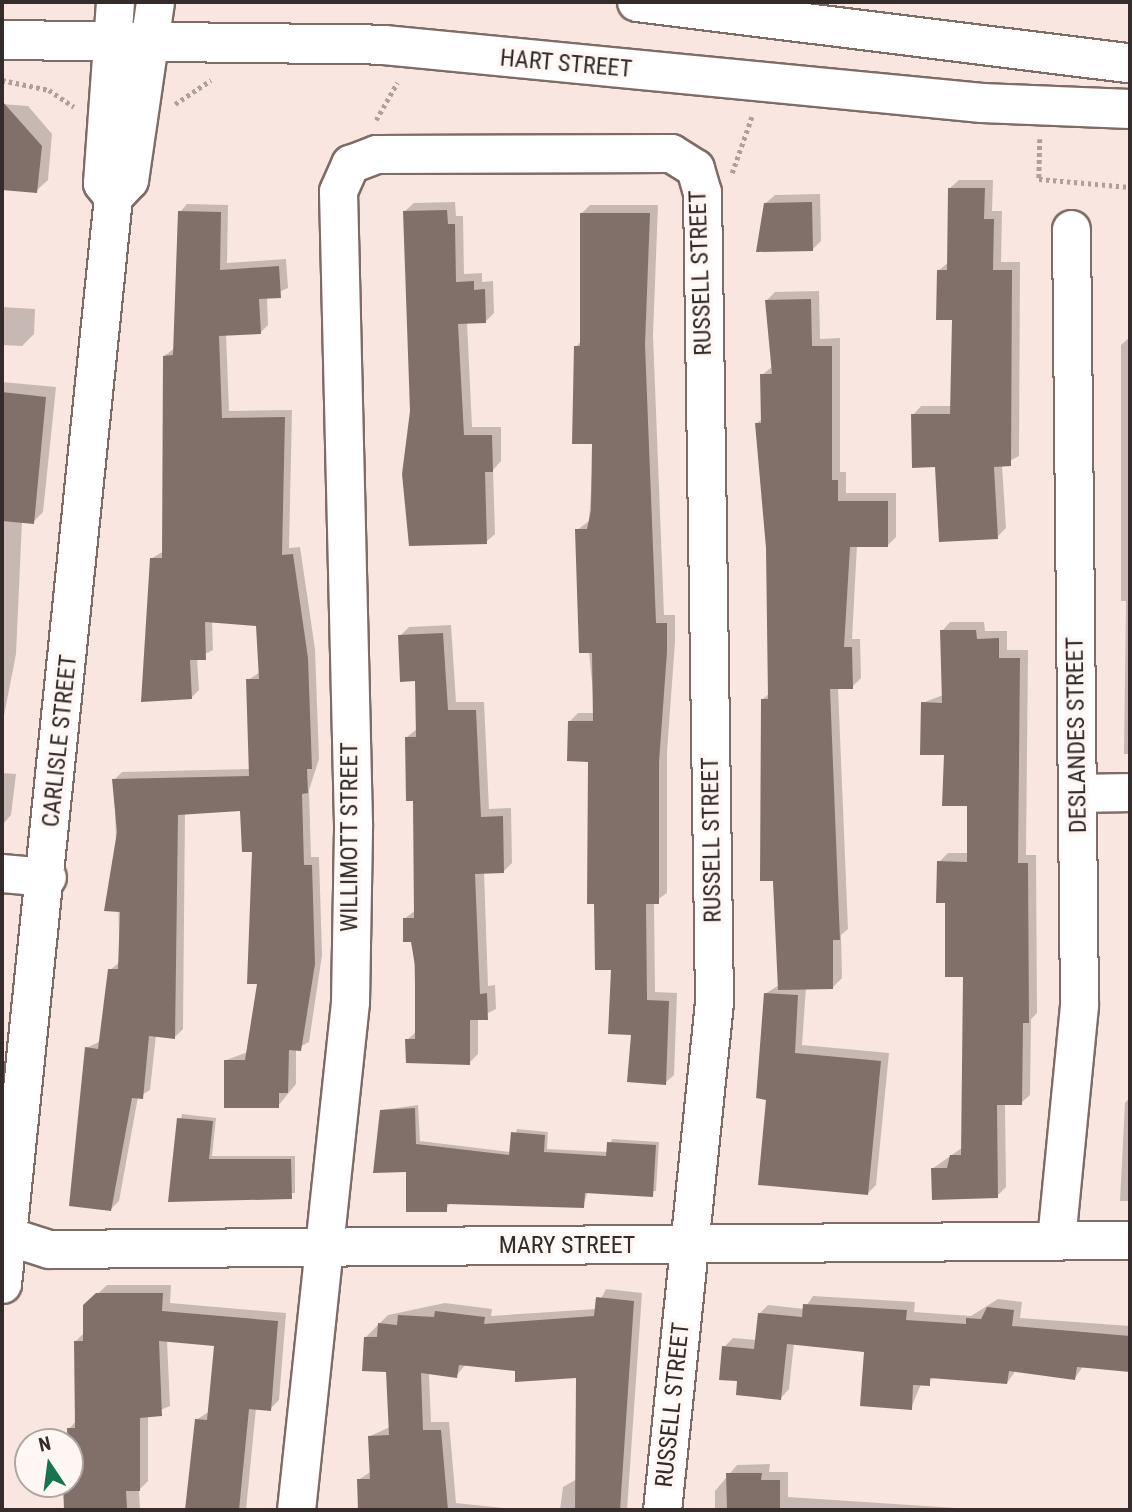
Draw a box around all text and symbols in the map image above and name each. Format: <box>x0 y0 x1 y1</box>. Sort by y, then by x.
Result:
street label: HART STREET <box>498 44 634 84</box>
street label: RUSSELL STREET <box>684 190 718 356</box>
street label: DESLANDES STREET <box>1061 637 1093 833</box>
street label: CARLISLE STREET <box>37 653 83 829</box>
street label: WILLIMOTT STREET <box>336 742 364 932</box>
street label: RUSSELL STREET <box>696 757 728 923</box>
street label: MARY STREET <box>499 1232 635 1260</box>
street label: RUSSELL STREET <box>650 1321 696 1489</box>
north arrow <box>14 1428 84 1498</box>
text: N <box>36 1431 53 1457</box>

